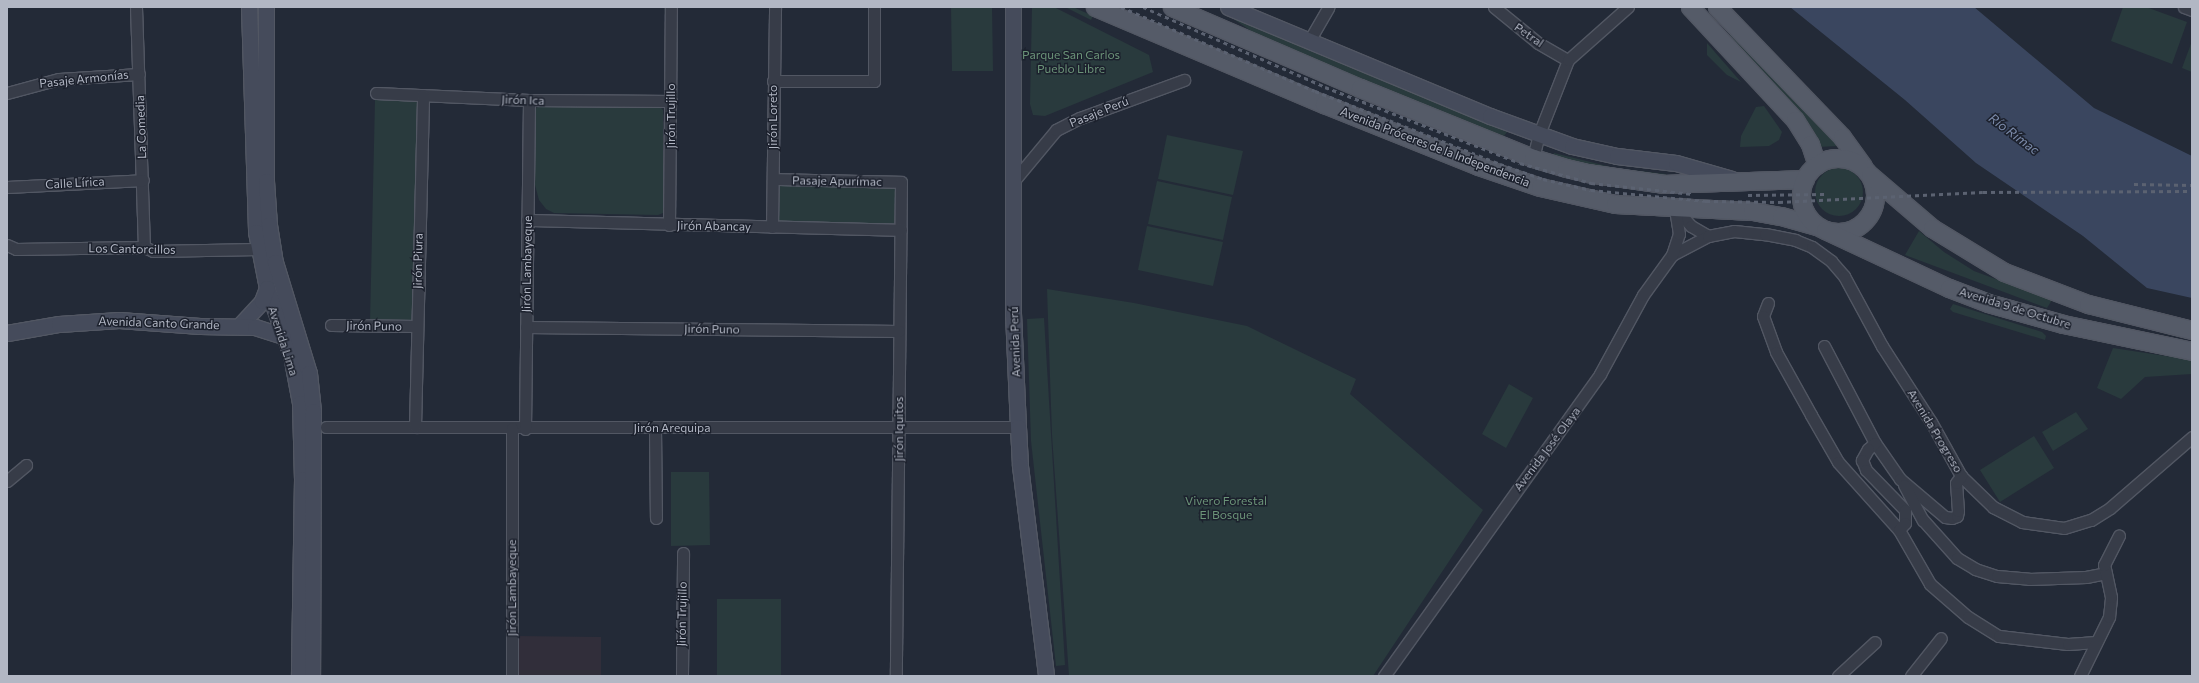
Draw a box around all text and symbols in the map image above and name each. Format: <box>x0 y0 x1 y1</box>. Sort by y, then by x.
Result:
street label: Petral <box>1512 20 1546 50</box>
park label: Parque San Carlos Pueblo Libre <box>1022 48 1120 76</box>
street label: Pasaje Armonías <box>39 67 129 91</box>
street label: Jirón Trujillo <box>664 83 678 149</box>
street label: Jirón Loreto <box>766 85 780 149</box>
street label: Jirón Ica <box>501 92 545 108</box>
street label: Pasaje Perú <box>1067 94 1131 130</box>
street label: La Comedia <box>133 95 149 159</box>
street label: Avenida Próceres de la Independencia <box>1338 104 1532 190</box>
water label: Río Rímac <box>1986 110 2042 158</box>
street label: Pasaje Apurímac <box>792 173 882 189</box>
street label: Calle Lírica <box>45 174 105 192</box>
street label: Jirón Lambayeque <box>519 216 535 312</box>
street label: Jirón Abancay <box>677 218 751 234</box>
street label: Jirón Piura <box>410 233 426 289</box>
street label: Los Cantorcillos <box>88 241 176 257</box>
street label: Avenida 9 de Octubre <box>1957 284 2073 332</box>
street label: Avenida Lima <box>265 304 301 378</box>
street label: Avenida Perú <box>1007 306 1023 378</box>
street label: Avenida Canto Grande <box>98 314 220 332</box>
street label: Jirón Puno <box>346 318 402 334</box>
street label: Jirón Puno <box>684 321 740 337</box>
street label: Avenida Progreso <box>1904 387 1966 475</box>
street label: Jirón Iquitos <box>892 396 906 462</box>
street label: Avenida José Olaya <box>1511 404 1583 494</box>
street label: Jirón Arequipa <box>634 421 710 435</box>
park label: Vivero Forestal El Bosque <box>1185 494 1267 522</box>
street label: Jirón Lambayeque <box>505 540 519 636</box>
street label: Jirón Trujillo <box>674 581 690 647</box>

